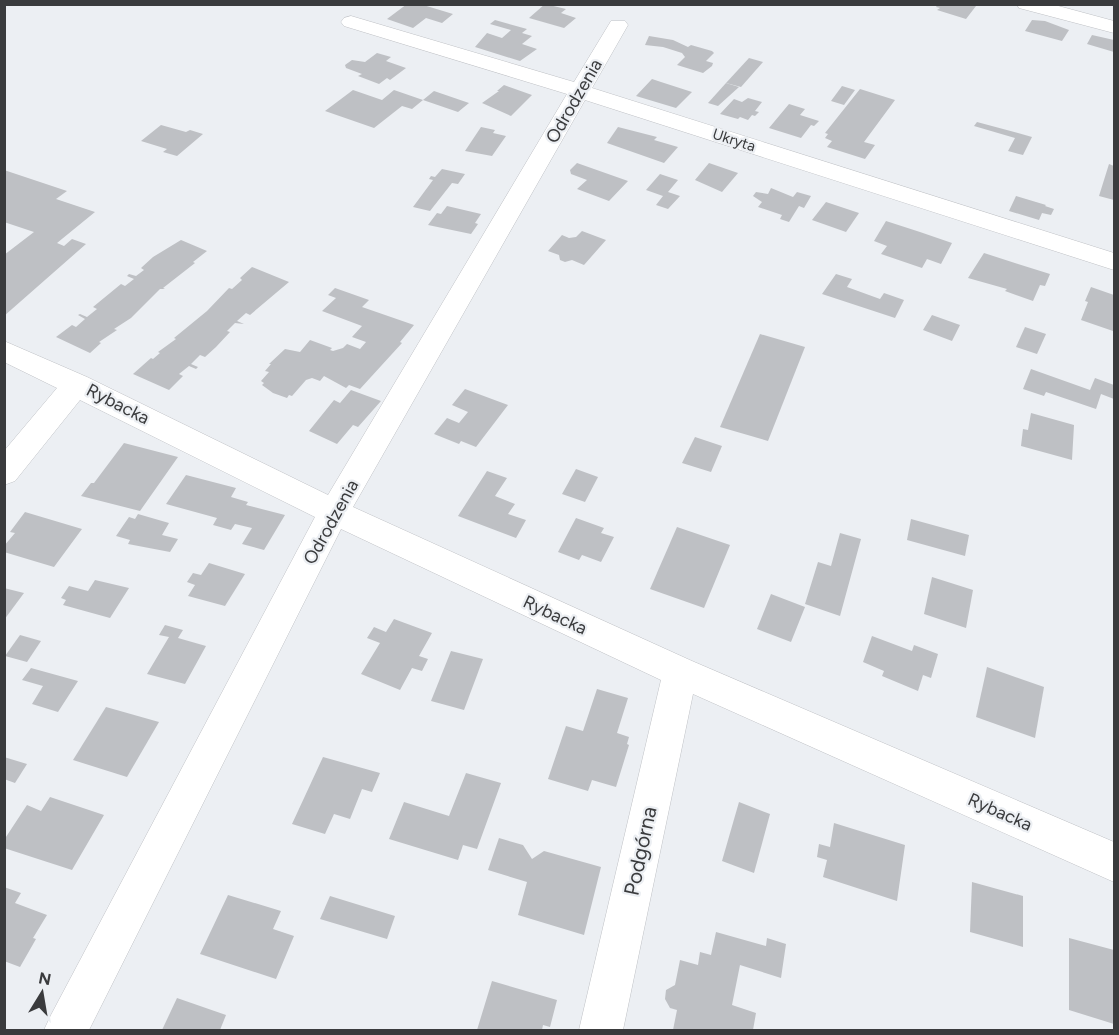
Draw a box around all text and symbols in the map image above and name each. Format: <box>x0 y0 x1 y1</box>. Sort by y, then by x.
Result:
street label: Odrodzenia <box>541 55 607 147</box>
street label: Ukryta <box>710 125 758 155</box>
street label: Rybacka <box>83 379 153 429</box>
street label: Odrodzenia <box>299 476 363 568</box>
street label: Rybacka <box>520 591 590 639</box>
street label: Rybacka <box>965 788 1035 836</box>
street label: Podgórna <box>618 804 662 898</box>
north arrow <box>12 963 72 1023</box>
text: N <box>37 968 53 989</box>

